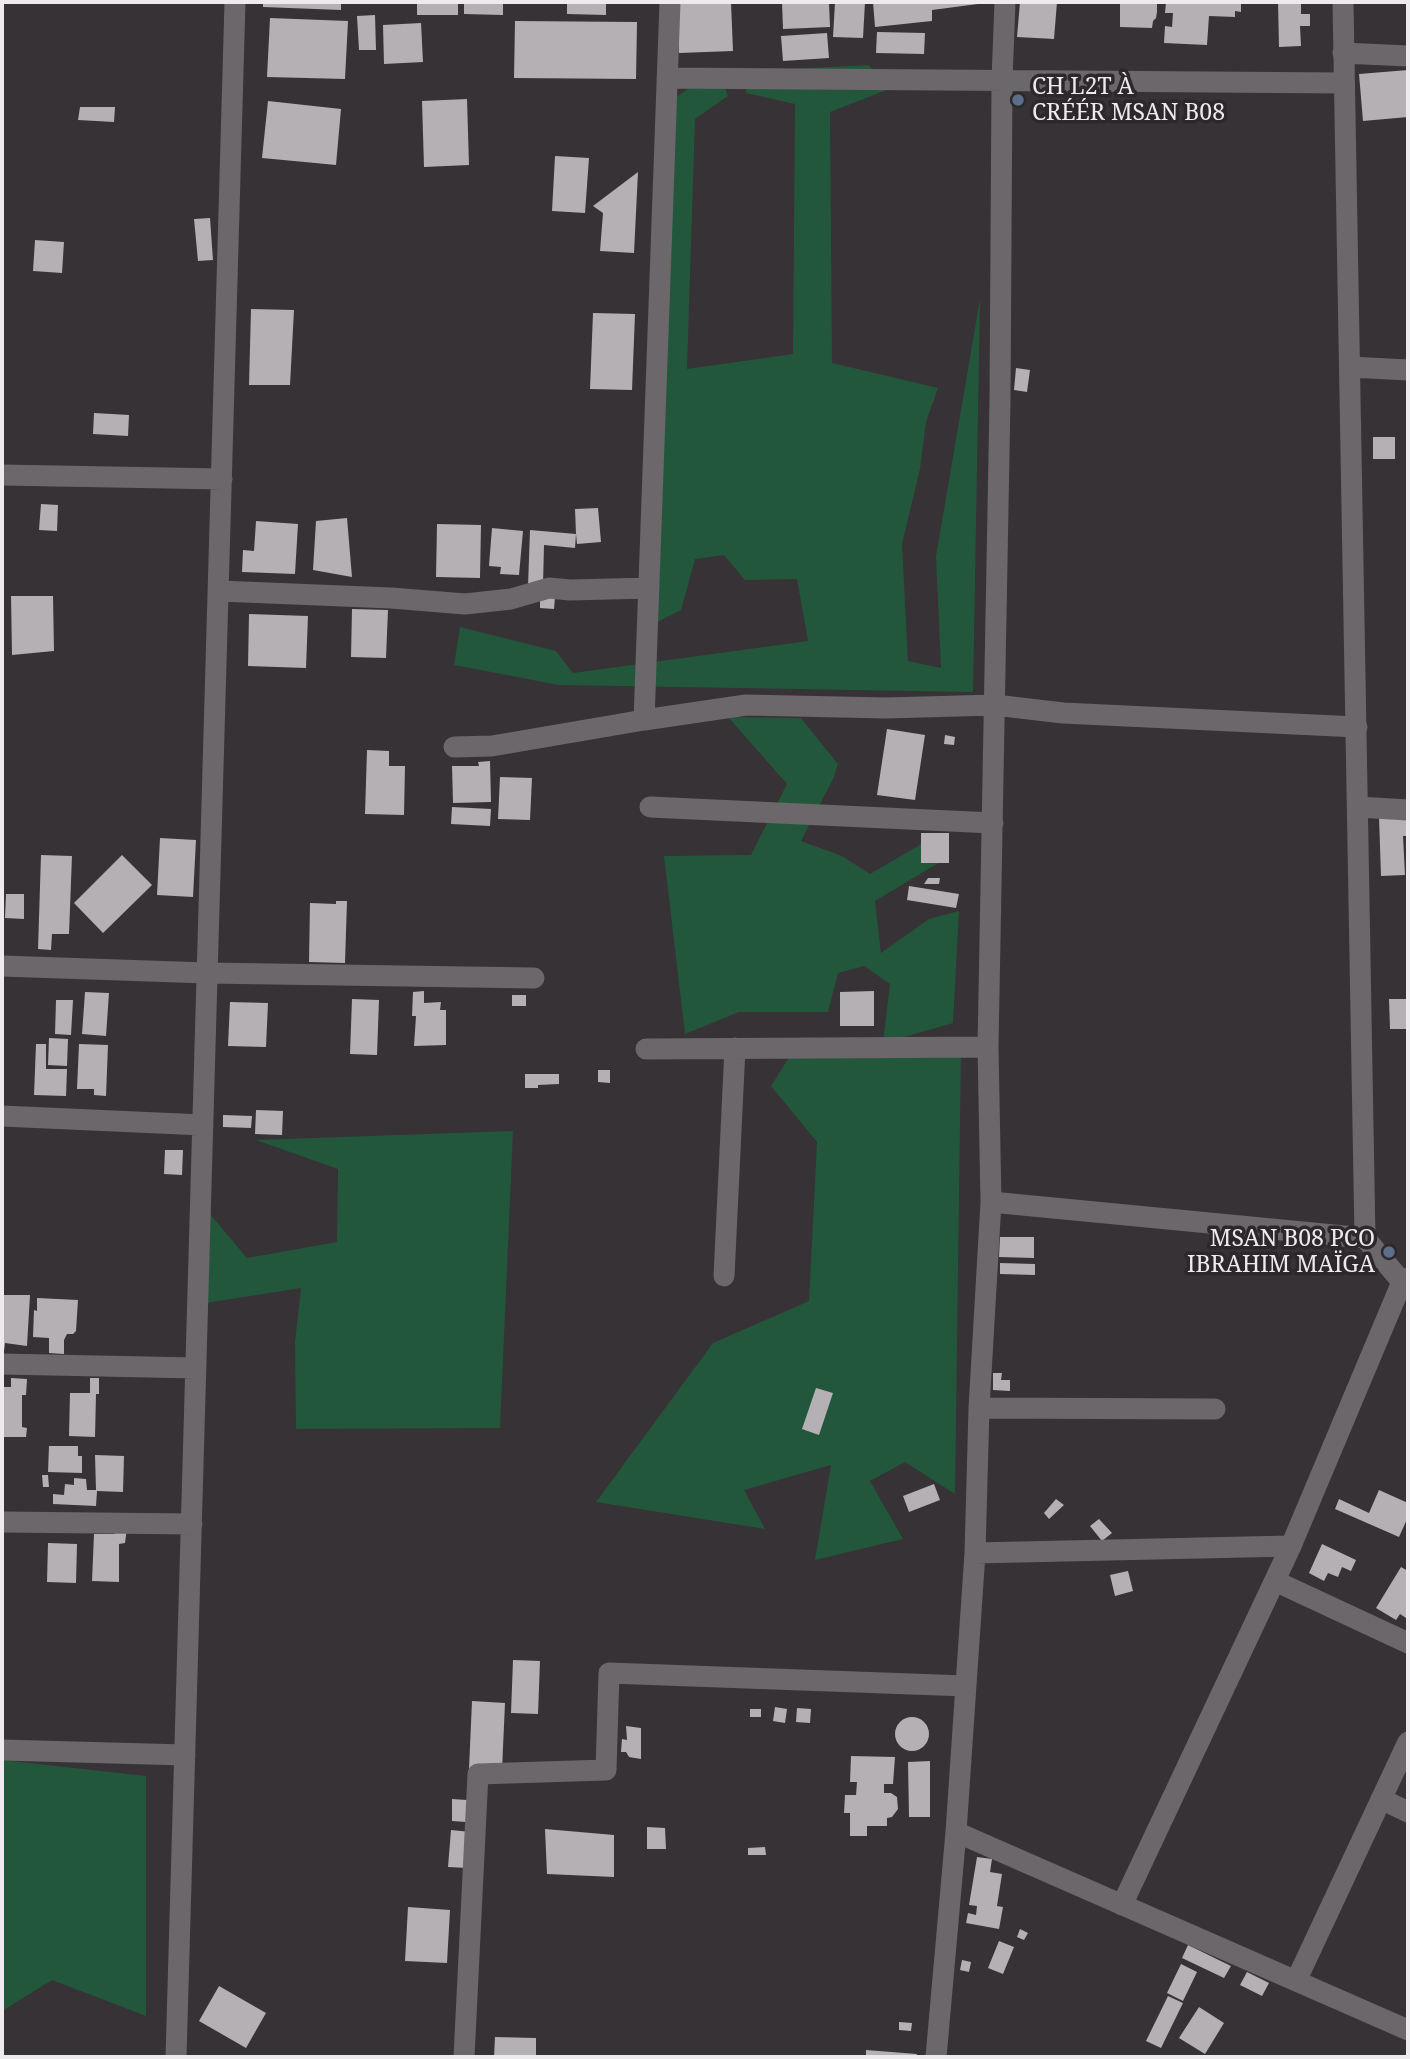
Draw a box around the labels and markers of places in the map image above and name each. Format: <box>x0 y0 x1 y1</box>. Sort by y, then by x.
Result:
place label: CH L2T À CRÉÉR MSAN B08 <box>1032 73 1225 127</box>
marker: CH L2T À CRÉÉR MSAN B08 <box>1010 92 1026 108</box>
place label: MSAN B08 PCO IBRAHIM MAÏGA <box>1187 1225 1375 1279</box>
marker: MSAN B08 PCO IBRAHIM MAÏGA <box>1381 1244 1397 1260</box>

